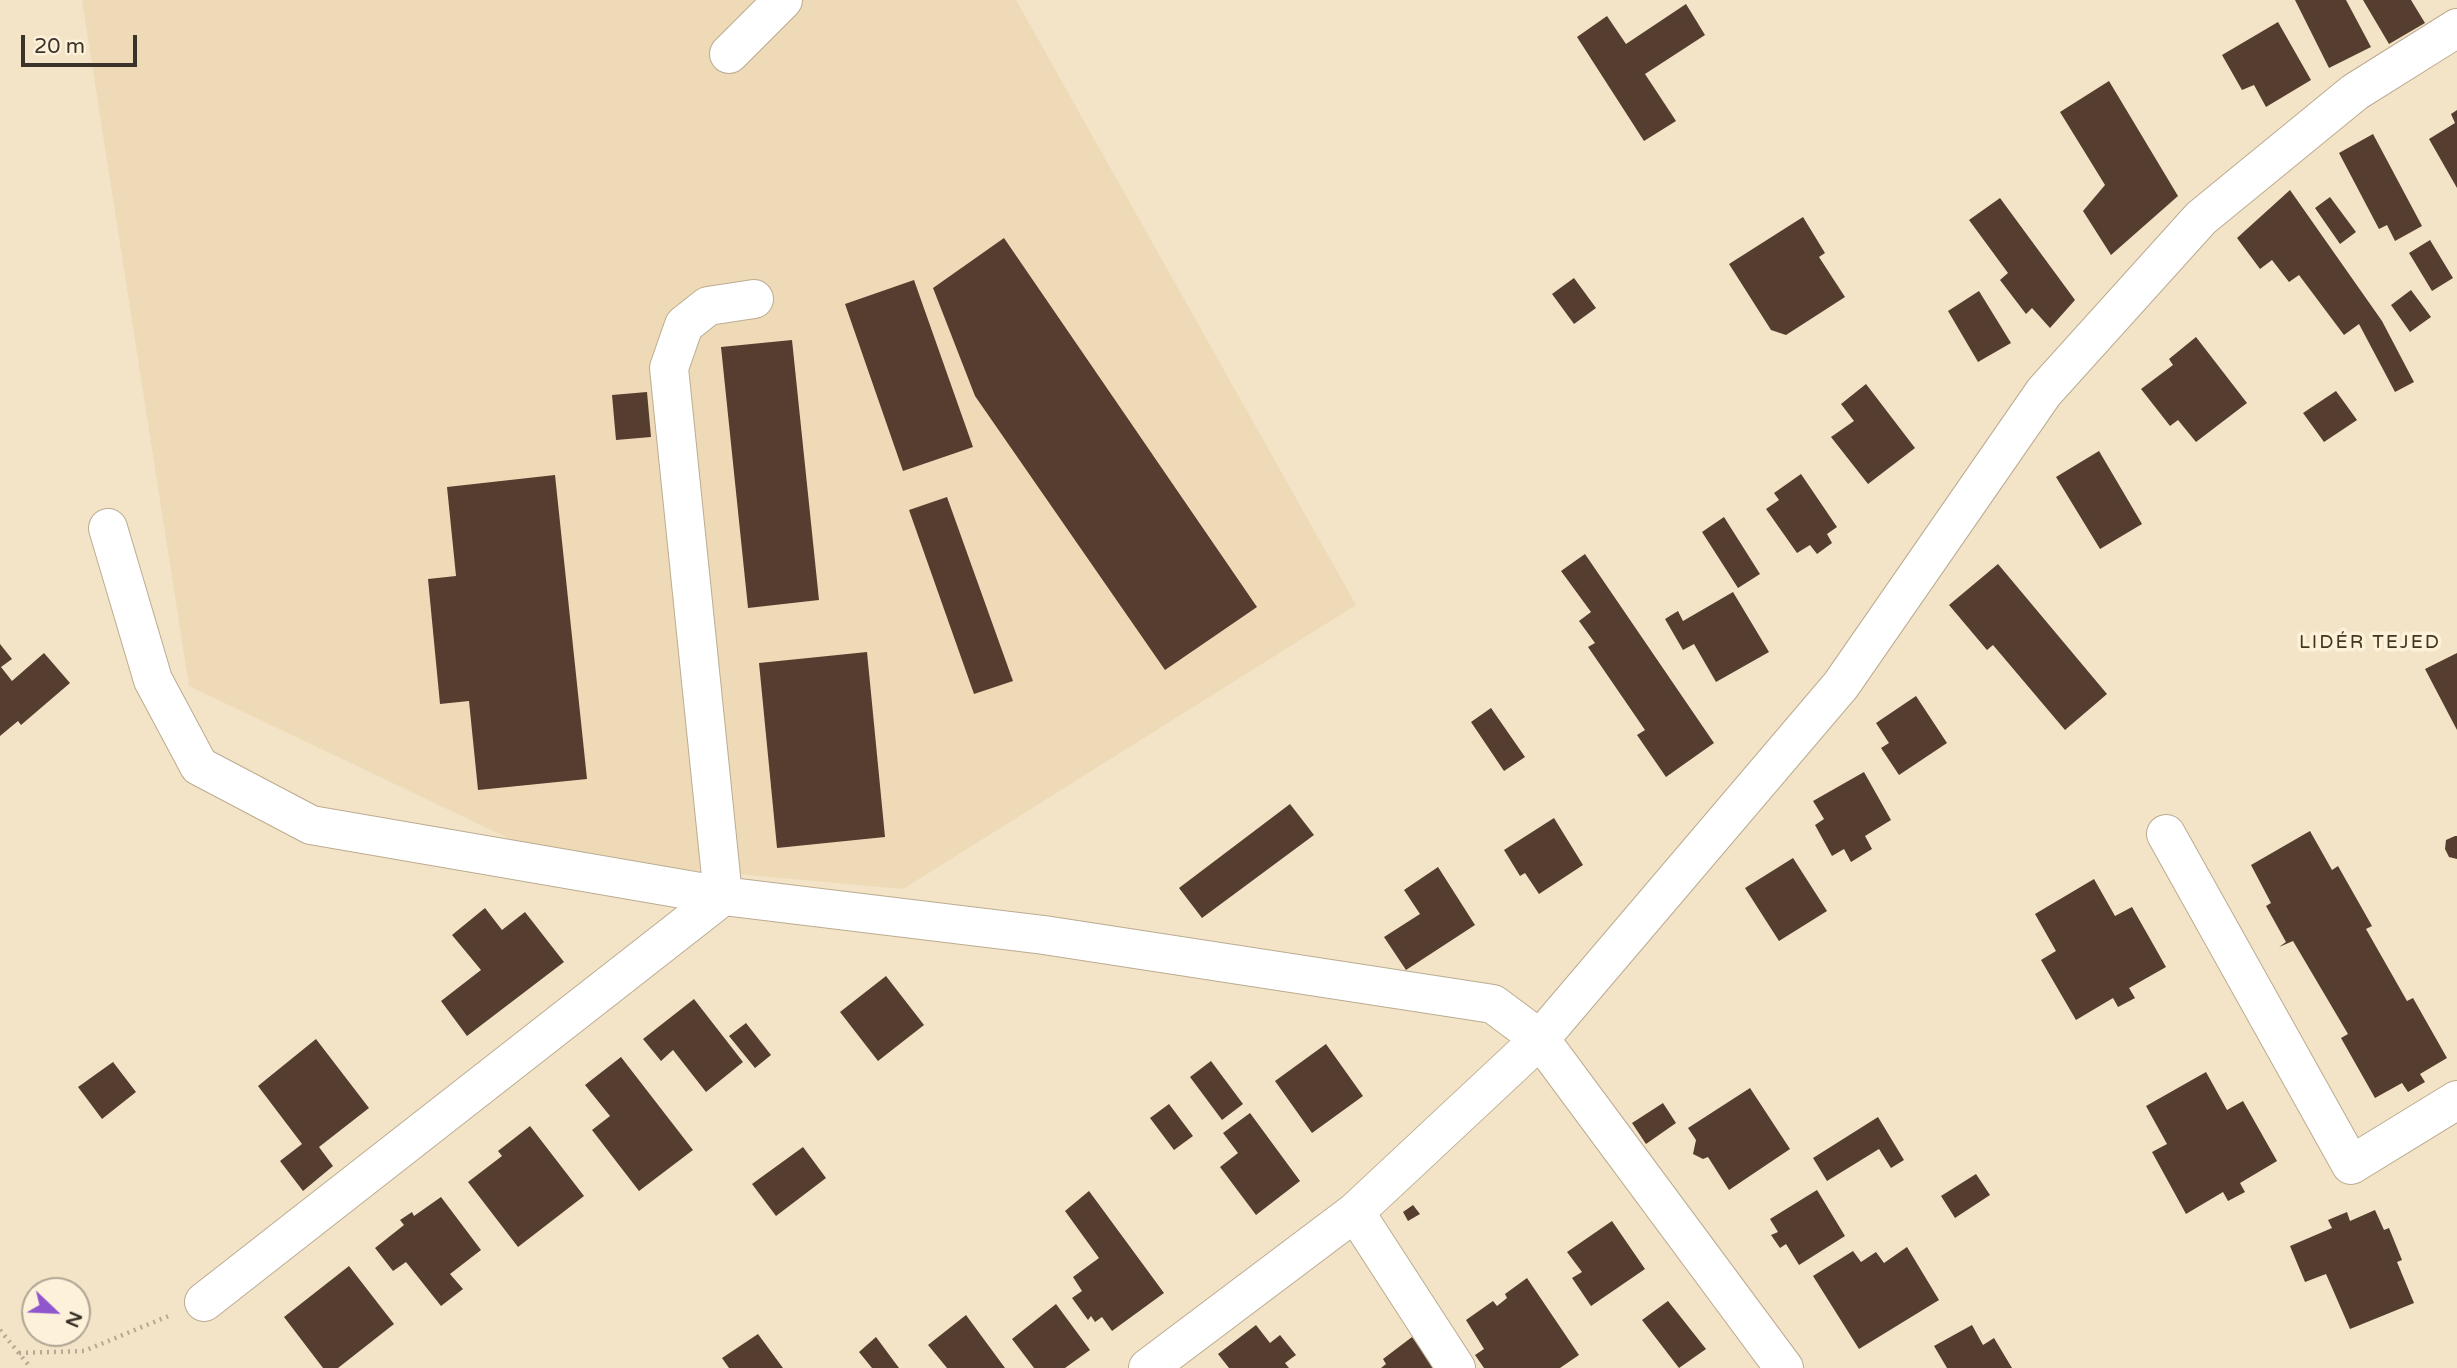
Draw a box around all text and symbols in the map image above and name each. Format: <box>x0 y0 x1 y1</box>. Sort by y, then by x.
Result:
scale bar <box>24 21 140 65</box>
text: 20 m <box>34 34 85 59</box>
district label: LIDÉR TEJED <box>2300 632 2440 654</box>
north arrow <box>21 1277 91 1347</box>
text: N <box>60 1308 87 1331</box>

